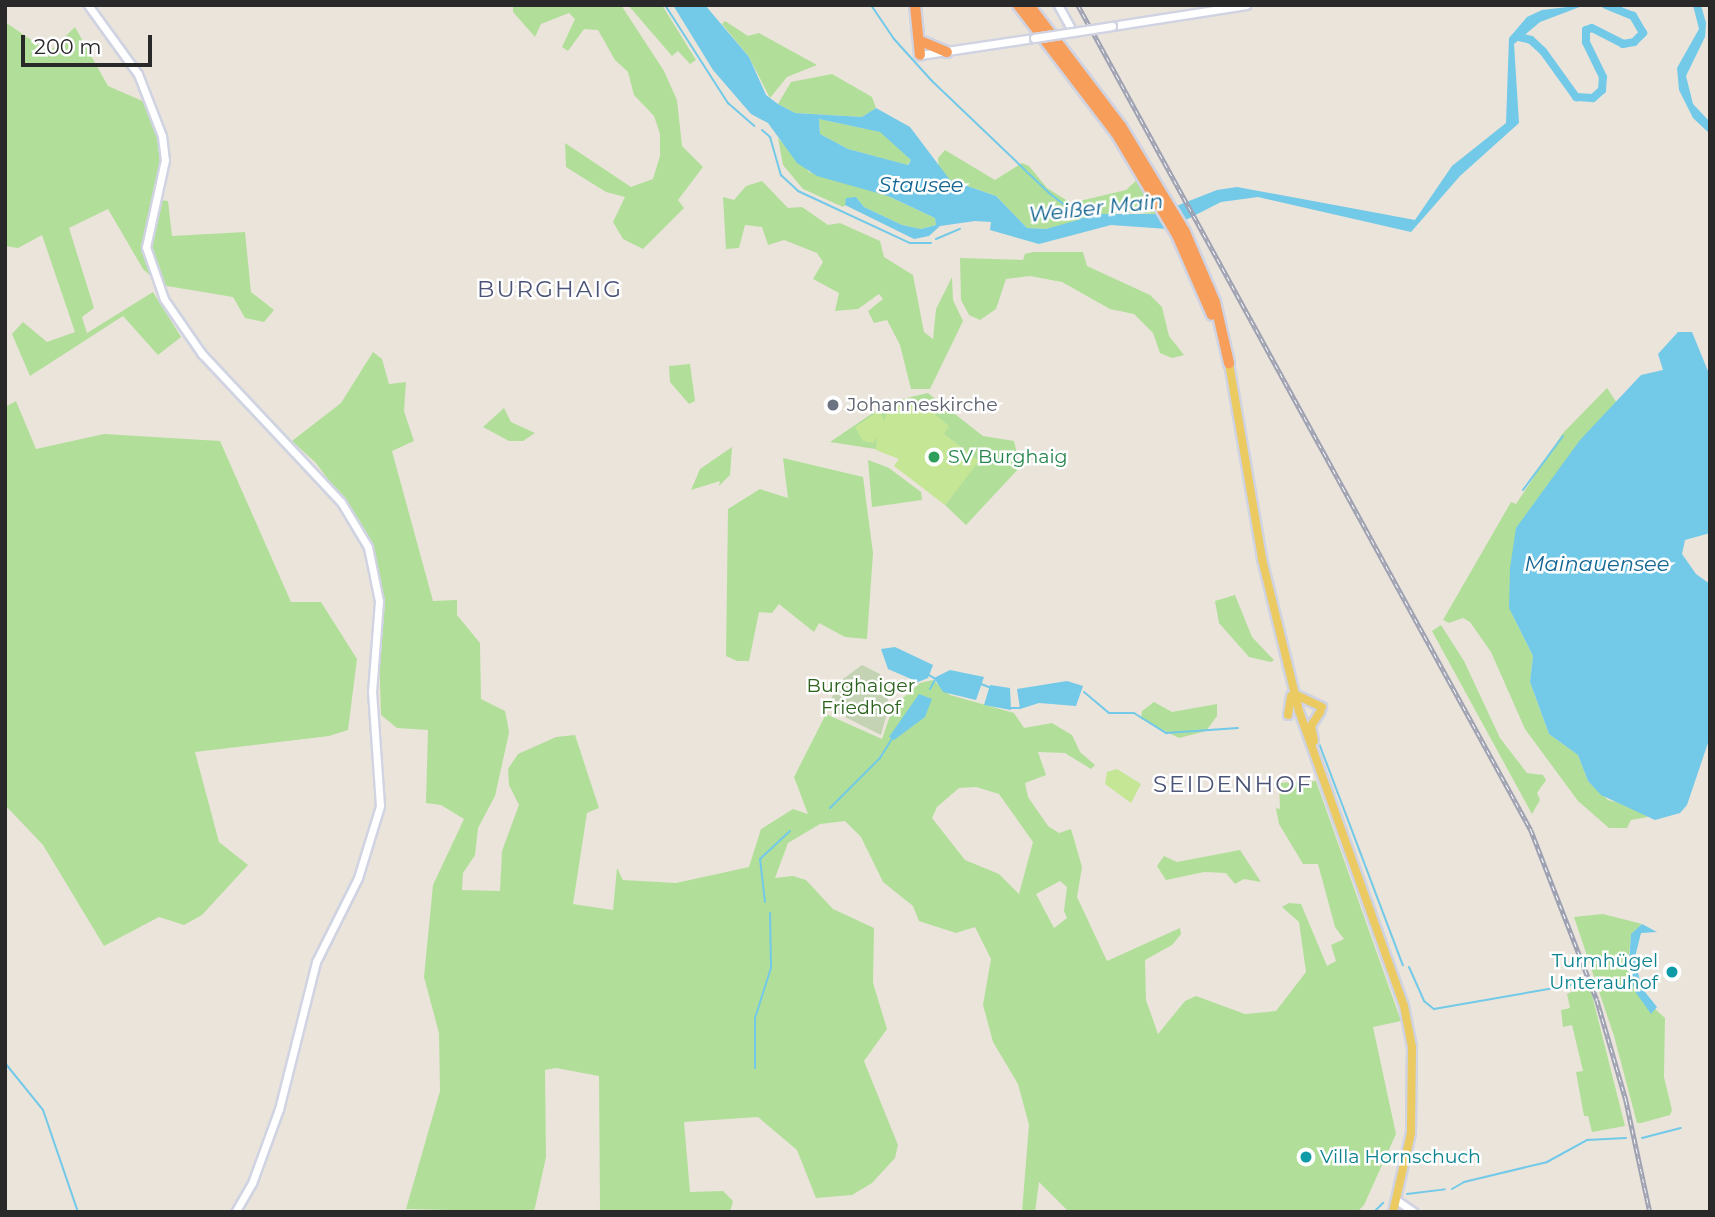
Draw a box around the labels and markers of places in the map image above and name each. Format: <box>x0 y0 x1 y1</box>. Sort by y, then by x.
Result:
place label: Johanneskirche <box>847 394 998 416</box>
marker: Johanneskirche <box>825 397 841 413</box>
place label: SV Burghaig <box>948 446 1068 468</box>
marker: SV Burghaig <box>926 449 942 465</box>
place label: Turmhügel Unterauhof <box>1549 950 1658 994</box>
marker: Turmhügel Unterauhof <box>1664 964 1680 980</box>
place label: Villa Hornschuch <box>1320 1146 1481 1168</box>
marker: Villa Hornschuch <box>1298 1149 1314 1165</box>

